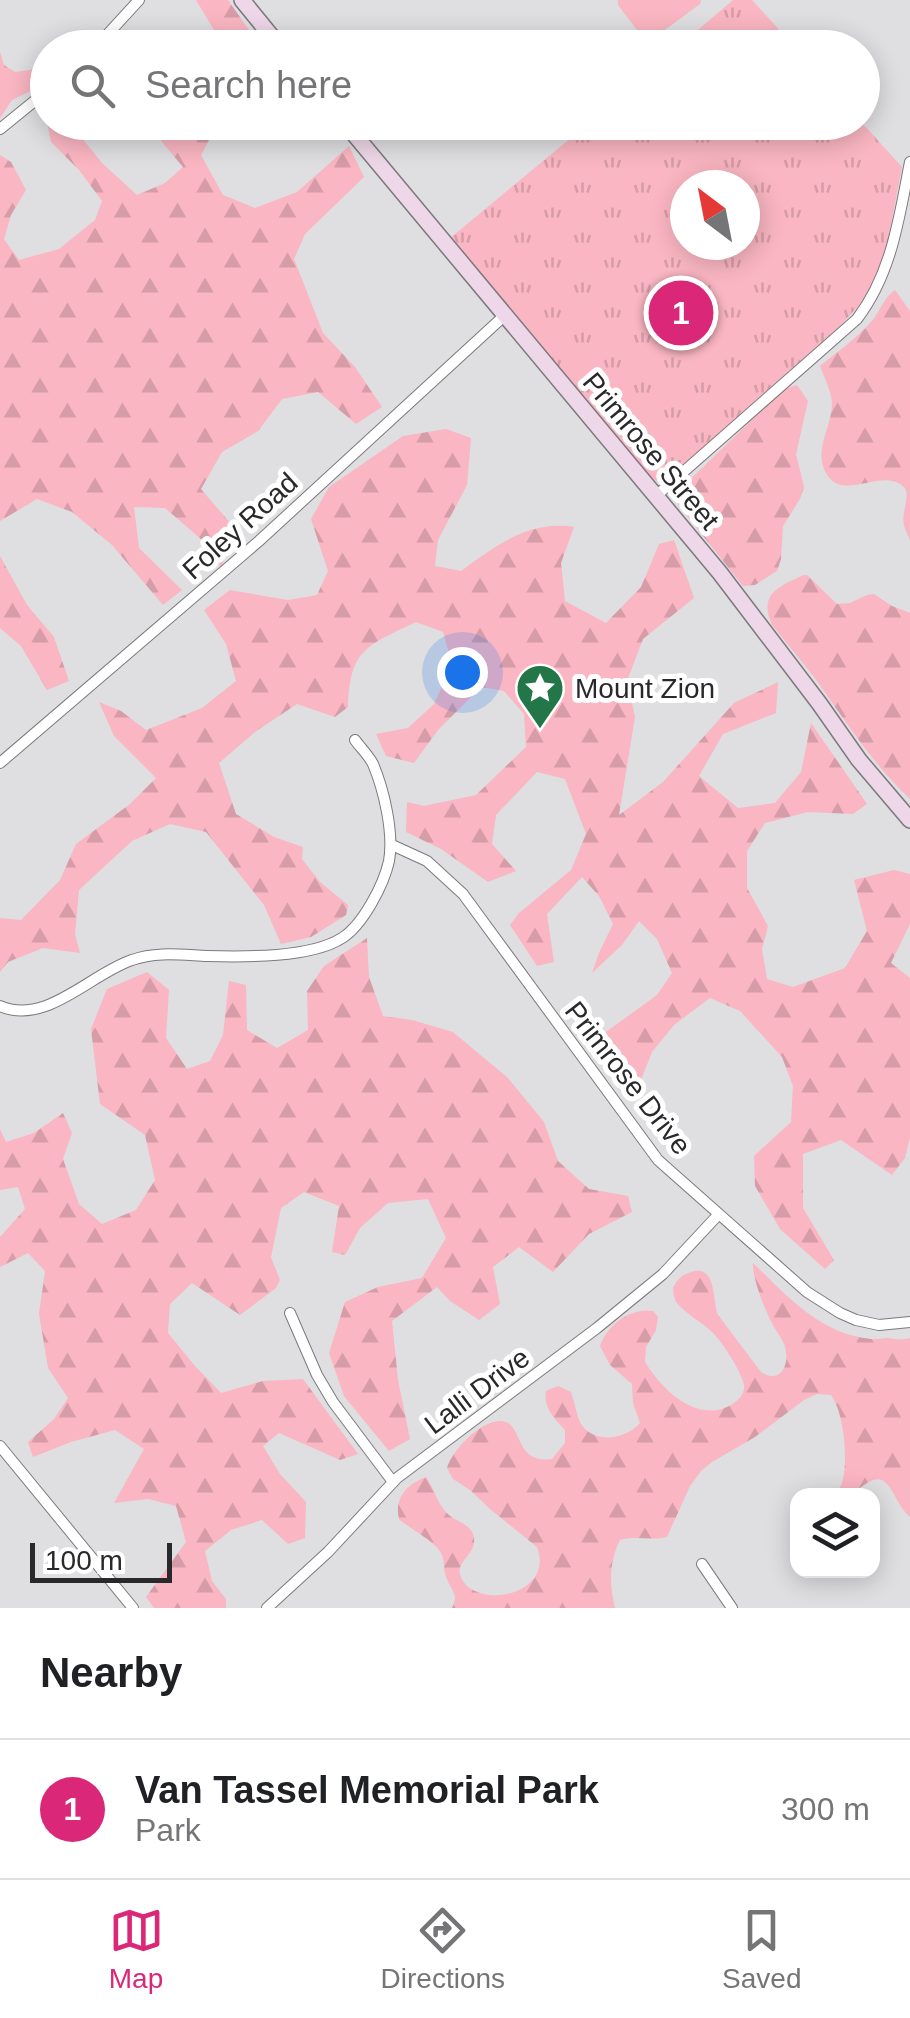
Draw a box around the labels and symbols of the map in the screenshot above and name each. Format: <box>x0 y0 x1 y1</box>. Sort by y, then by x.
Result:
north arrow <box>670 170 760 260</box>
pin: 1 <box>648 276 714 350</box>
street label: Primrose Street <box>577 367 726 536</box>
street label: Foley Road <box>176 467 304 585</box>
your location <box>437 647 488 698</box>
place icon: Mount Zion <box>514 662 566 730</box>
place label: Mount Zion <box>575 673 715 704</box>
street label: Primrose Drive <box>559 996 697 1160</box>
street label: Lalli Drive <box>419 1342 535 1440</box>
scale bar <box>30 1538 172 1582</box>

